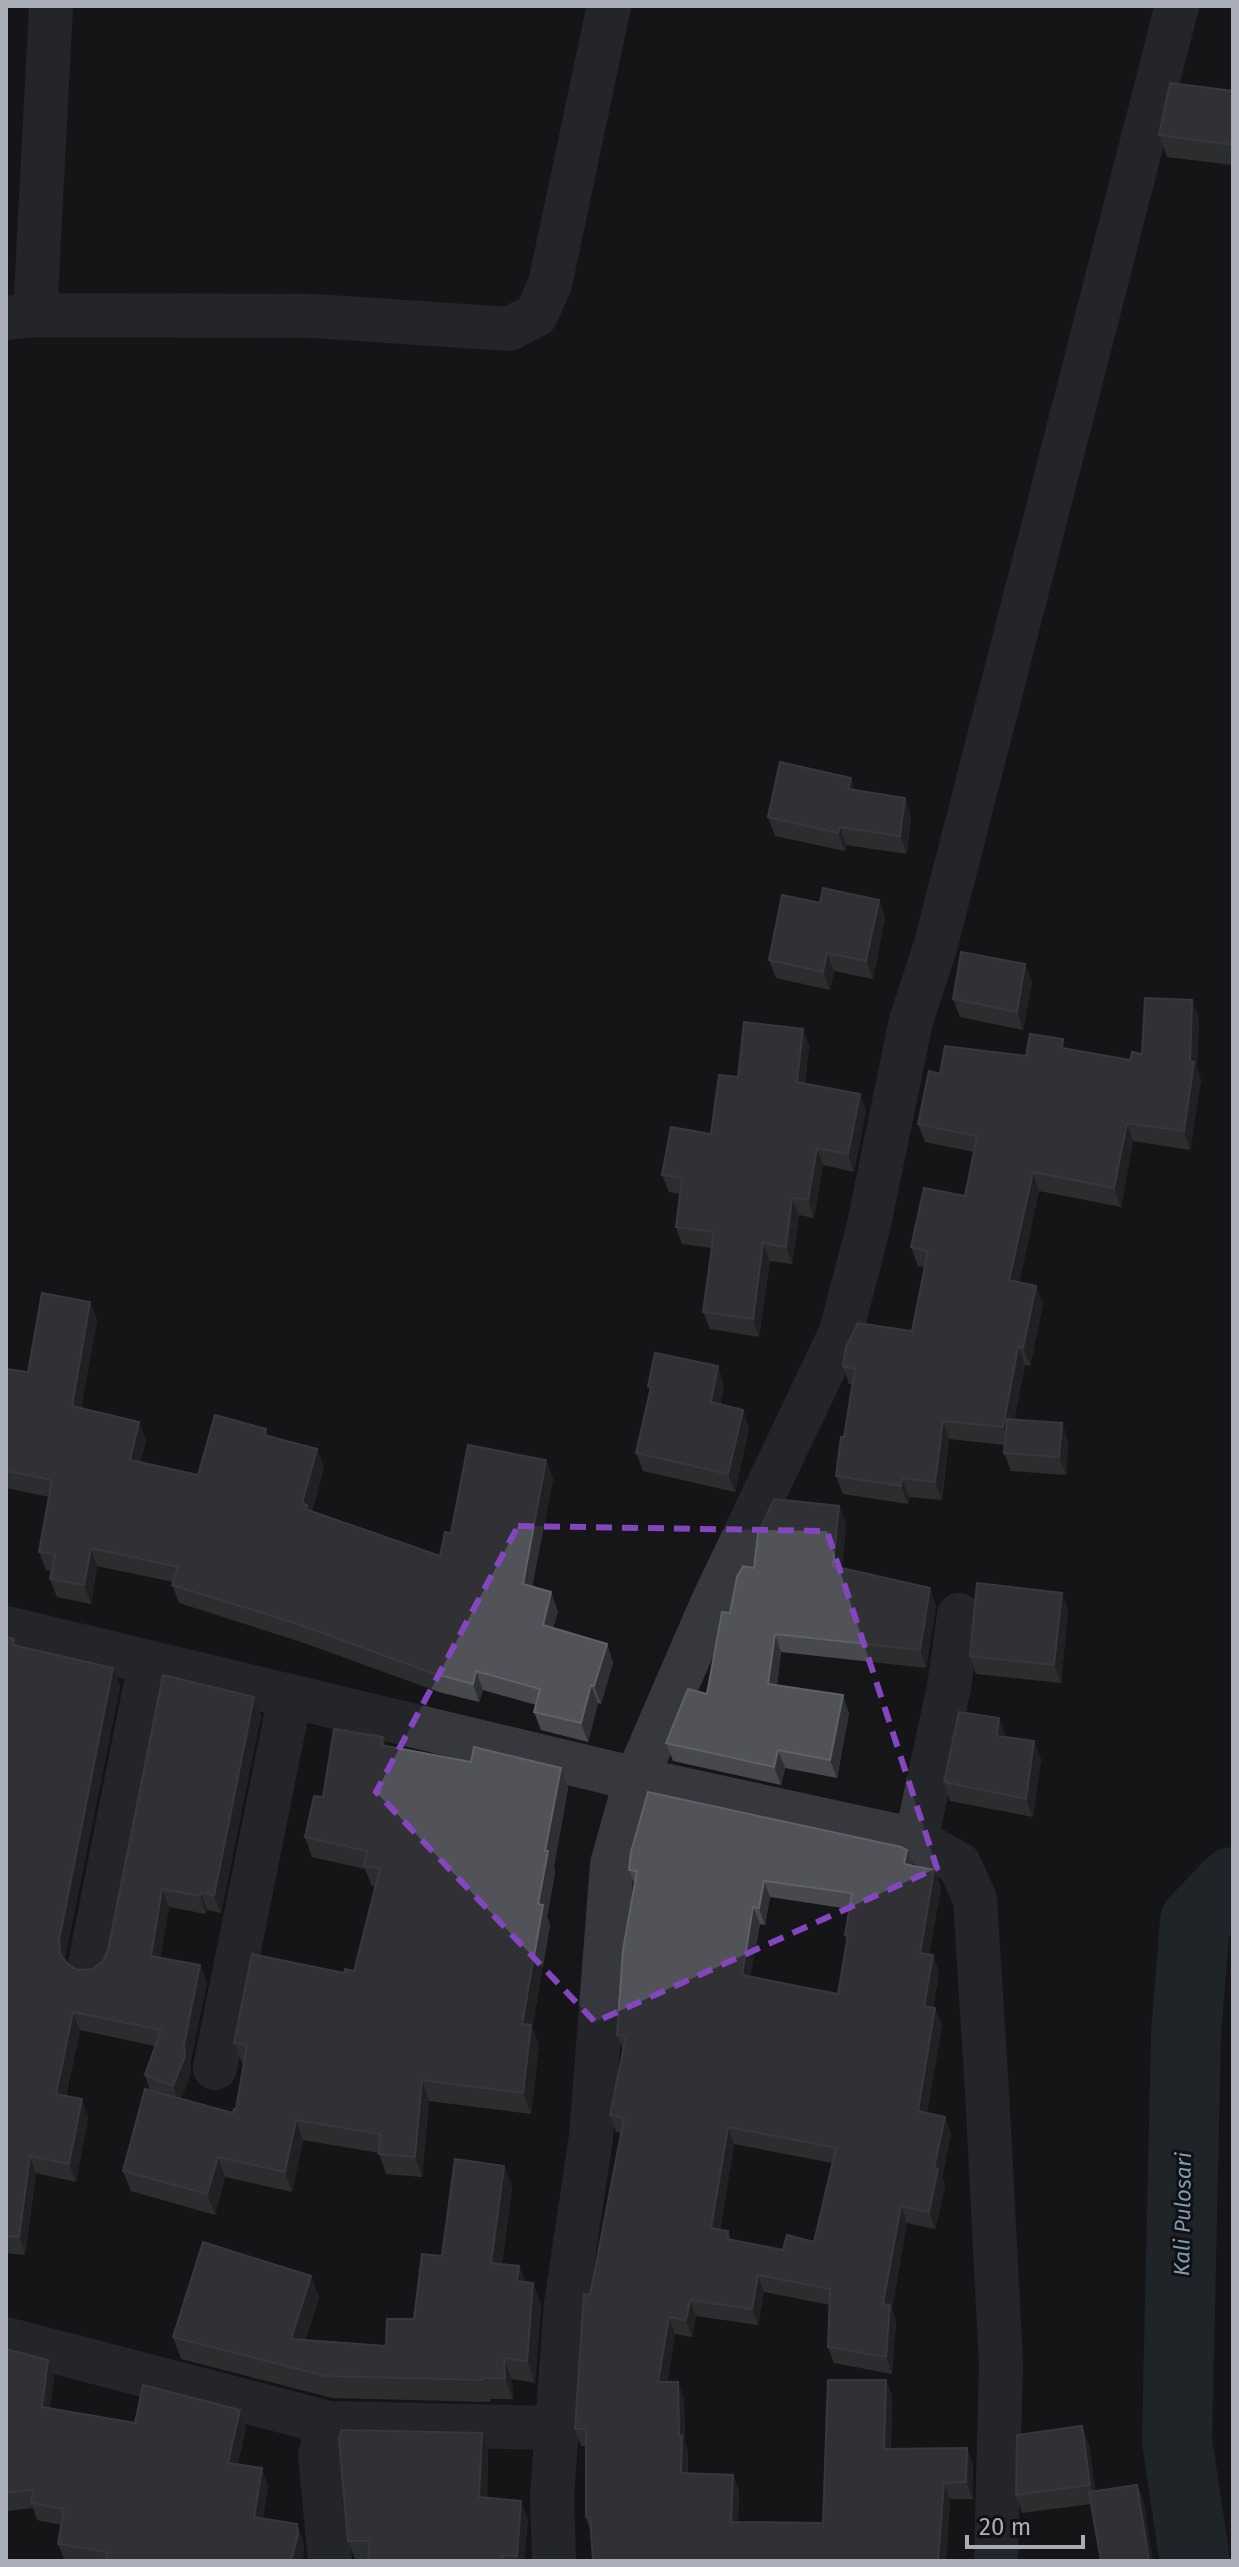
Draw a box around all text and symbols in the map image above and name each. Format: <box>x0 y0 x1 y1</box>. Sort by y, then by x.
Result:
water label: Kali Pulosari <box>1168 2152 1197 2276</box>
scale bar <box>967 2499 1083 2549</box>
text: 20 m <box>979 2513 1031 2541</box>

